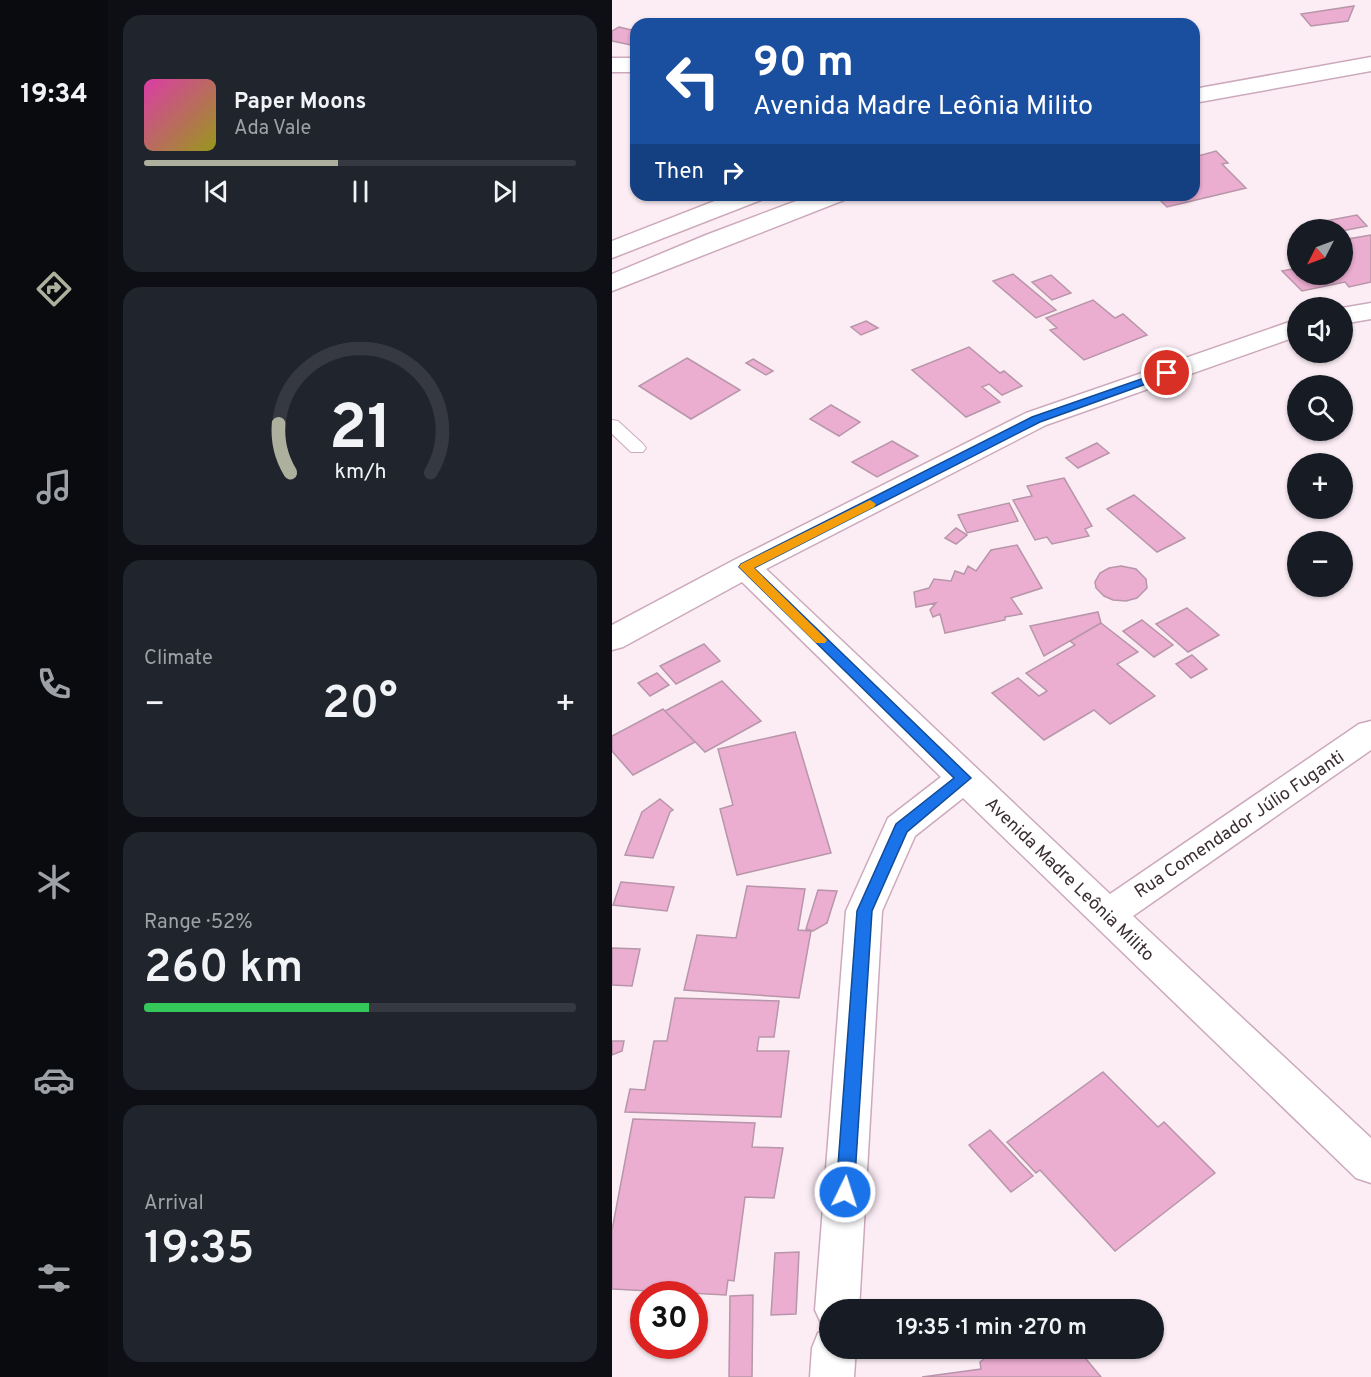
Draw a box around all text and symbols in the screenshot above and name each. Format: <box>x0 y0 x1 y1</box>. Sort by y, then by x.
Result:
text: 90 m <box>753 38 854 91</box>
icon: left <box>654 42 732 120</box>
text: 19:34 <box>20 78 88 112</box>
text: Paper Moons <box>234 89 366 116</box>
text: Avenida Madre Leônia Milito <box>753 90 1093 124</box>
text: Ada Vale <box>234 116 311 142</box>
icon: right <box>716 156 749 189</box>
text: Then <box>654 159 704 186</box>
icon: previous <box>200 175 233 208</box>
icon: pause <box>344 175 377 208</box>
icon: next <box>488 175 521 208</box>
north arrow <box>1287 219 1353 285</box>
map controls <box>1287 219 1353 597</box>
icon: directions <box>33 268 75 310</box>
button: sound <box>1287 297 1353 363</box>
pin <box>1141 347 1192 398</box>
icon: arrive <box>1150 356 1183 389</box>
button: search <box>1287 375 1353 441</box>
text: 21 <box>328 392 392 471</box>
button: + <box>1287 453 1353 519</box>
text: km/h <box>334 460 386 487</box>
icon: music <box>33 466 75 508</box>
button: − <box>1287 531 1353 597</box>
text: Climate <box>144 646 213 672</box>
icon: phone <box>33 663 75 705</box>
text: 20° <box>322 677 398 734</box>
text: − <box>144 685 165 727</box>
text: + <box>555 685 576 727</box>
street label: Rua Comendador Júlio Fuganti <box>1131 746 1349 904</box>
street label: Avenida Madre Leônia Milito <box>979 793 1159 967</box>
icon: climate <box>33 861 75 903</box>
text: Range · 52% <box>144 910 253 936</box>
text: 260 km <box>144 941 303 998</box>
icon: car <box>33 1059 75 1101</box>
position arrow <box>813 1160 877 1224</box>
text: Arrival <box>144 1191 204 1217</box>
text: 19:35 <box>144 1222 254 1279</box>
icon: filters <box>33 1257 75 1299</box>
speed limit sign: 30 <box>630 1281 708 1359</box>
text: 19:35 · 1 min · 270 m <box>896 1315 1087 1342</box>

